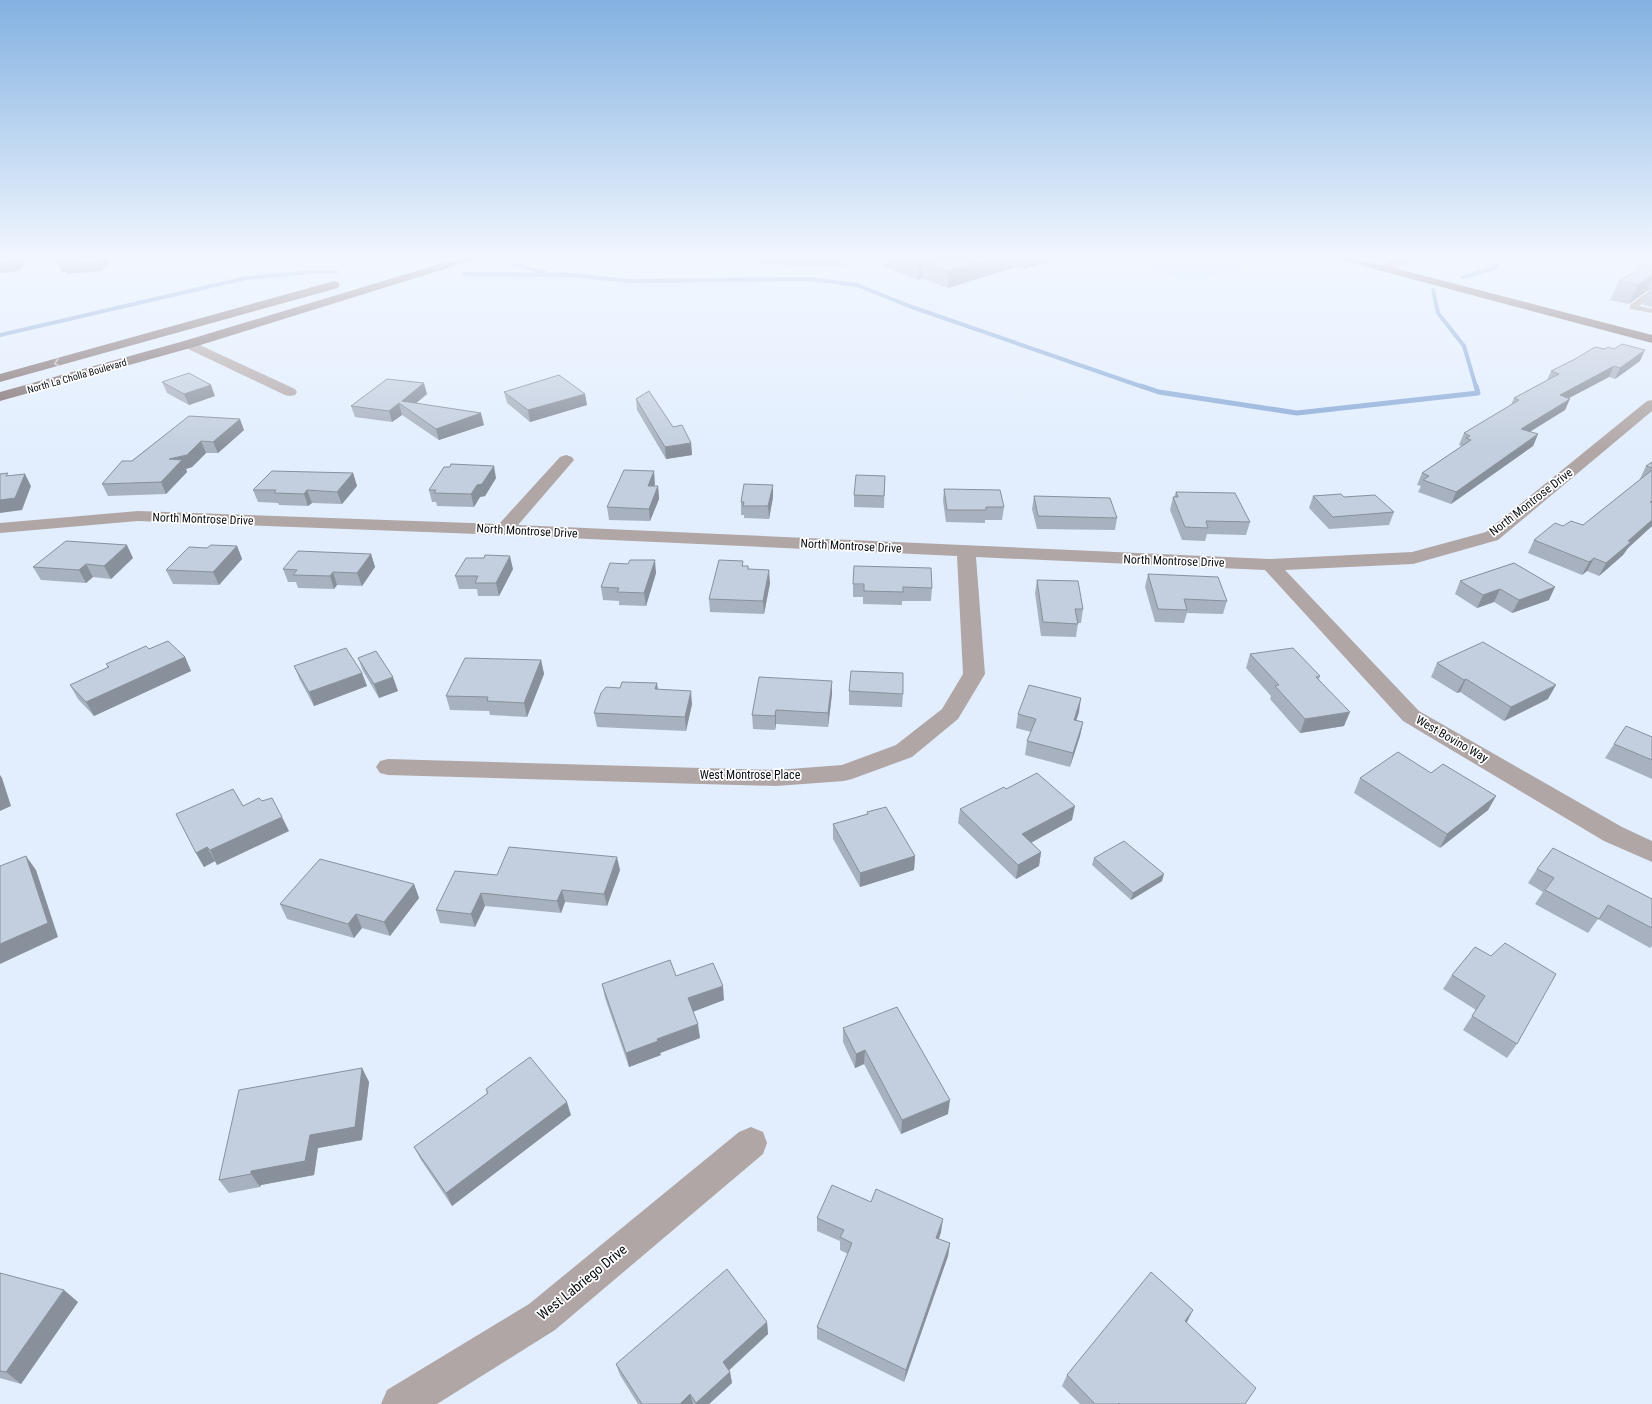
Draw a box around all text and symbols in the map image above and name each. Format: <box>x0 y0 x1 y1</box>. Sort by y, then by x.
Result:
street label: North La Cholla Boulevard <box>26 357 128 395</box>
one-way arrow <box>54 358 61 367</box>
street label: North Montrose Drive <box>1487 465 1576 539</box>
street label: North Montrose Drive <box>152 510 254 528</box>
street label: North Montrose Drive <box>476 521 578 541</box>
street label: North Montrose Drive <box>800 536 902 556</box>
street label: North Montrose Drive <box>1123 552 1225 570</box>
street label: West Bovino Way <box>1413 713 1491 765</box>
street label: West Montrose Place <box>700 768 801 782</box>
street label: West Labriego Drive <box>534 1241 630 1323</box>

